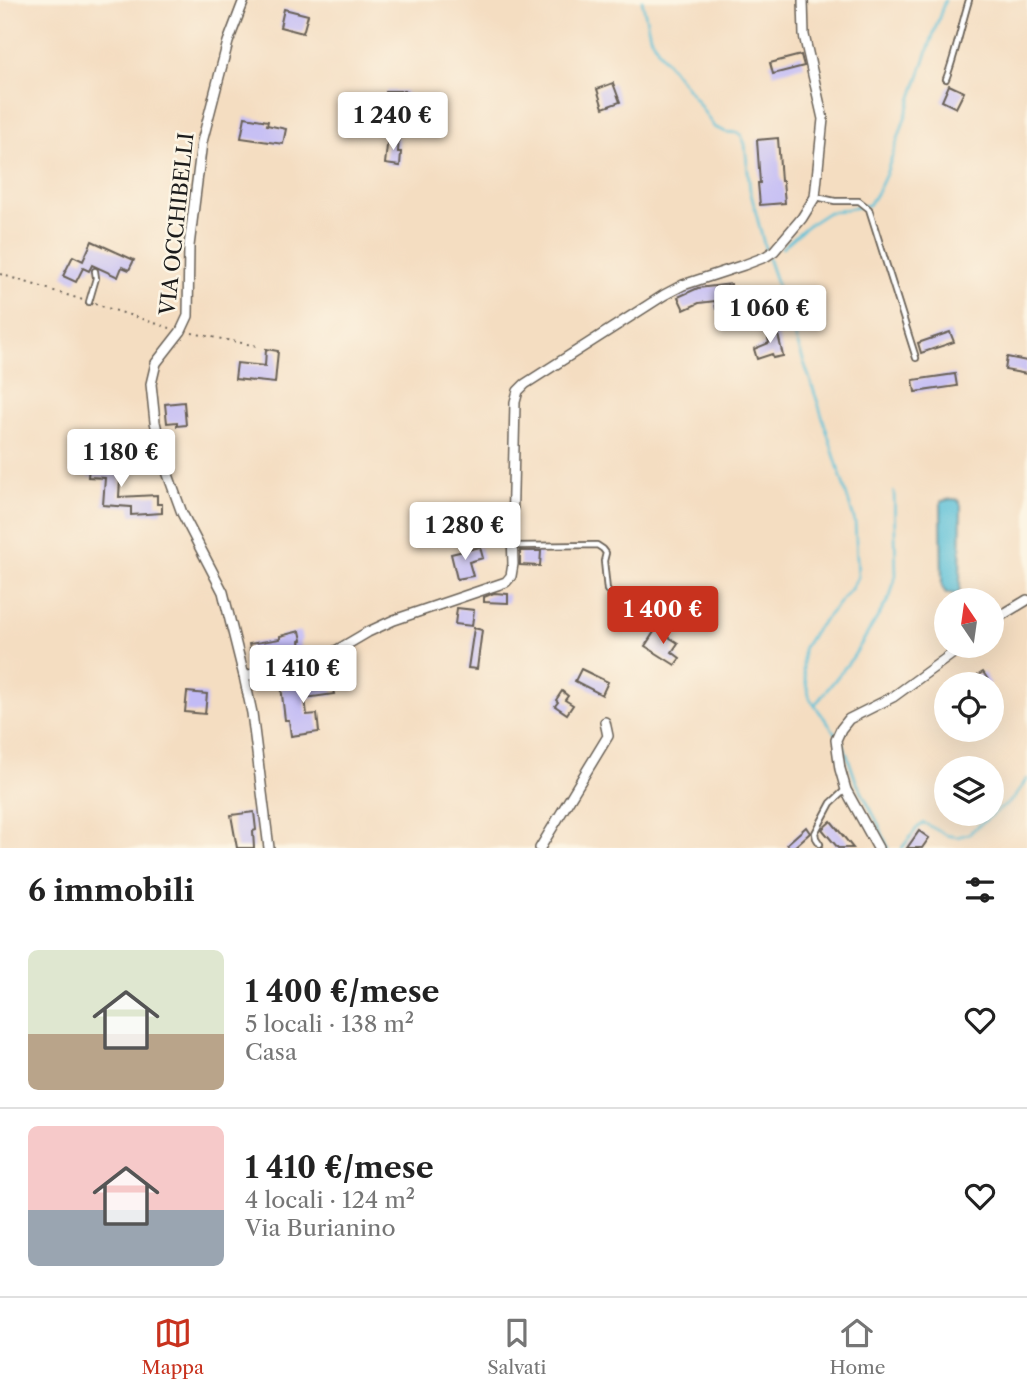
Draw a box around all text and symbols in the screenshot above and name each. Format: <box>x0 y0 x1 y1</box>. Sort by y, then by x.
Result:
pin: 1 240 € <box>328 92 458 152</box>
text: 1 240 € <box>354 101 432 129</box>
street label: VIA OCCHIBELLI <box>154 131 199 318</box>
pin: 1 060 € <box>705 286 835 345</box>
text: 1 060 € <box>730 294 810 322</box>
pin: 1 180 € <box>56 430 186 489</box>
text: 1 180 € <box>83 438 159 466</box>
pin: 1 280 € <box>400 503 530 562</box>
text: 1 280 € <box>426 511 504 539</box>
pin: 1 400 € <box>598 586 728 646</box>
north arrow <box>934 588 1004 658</box>
map controls <box>934 588 1004 826</box>
text: 1 400 € <box>623 595 703 623</box>
pin: 1 410 € <box>238 646 368 705</box>
text: 1 410 € <box>266 654 340 682</box>
button: locate <box>934 672 1004 742</box>
button: layers <box>934 756 1004 826</box>
icon: filters <box>961 871 999 909</box>
text: 6 immobili <box>28 872 195 909</box>
text: 1 400 €/mese <box>245 973 440 1010</box>
icon: home <box>84 978 168 1062</box>
icon: heart <box>961 1001 999 1039</box>
text: 5 locali · 138 m² <box>245 1010 414 1038</box>
text: Casa <box>245 1038 297 1066</box>
text: 1 410 €/mese <box>245 1149 434 1186</box>
icon: home <box>84 1154 168 1238</box>
icon: heart <box>961 1177 999 1215</box>
text: 4 locali · 124 m² <box>245 1186 415 1214</box>
text: Via Burianino <box>245 1214 396 1242</box>
tab: Mappa <box>142 1314 204 1379</box>
tab: Salvati <box>487 1314 546 1379</box>
tab: Home <box>830 1314 885 1379</box>

